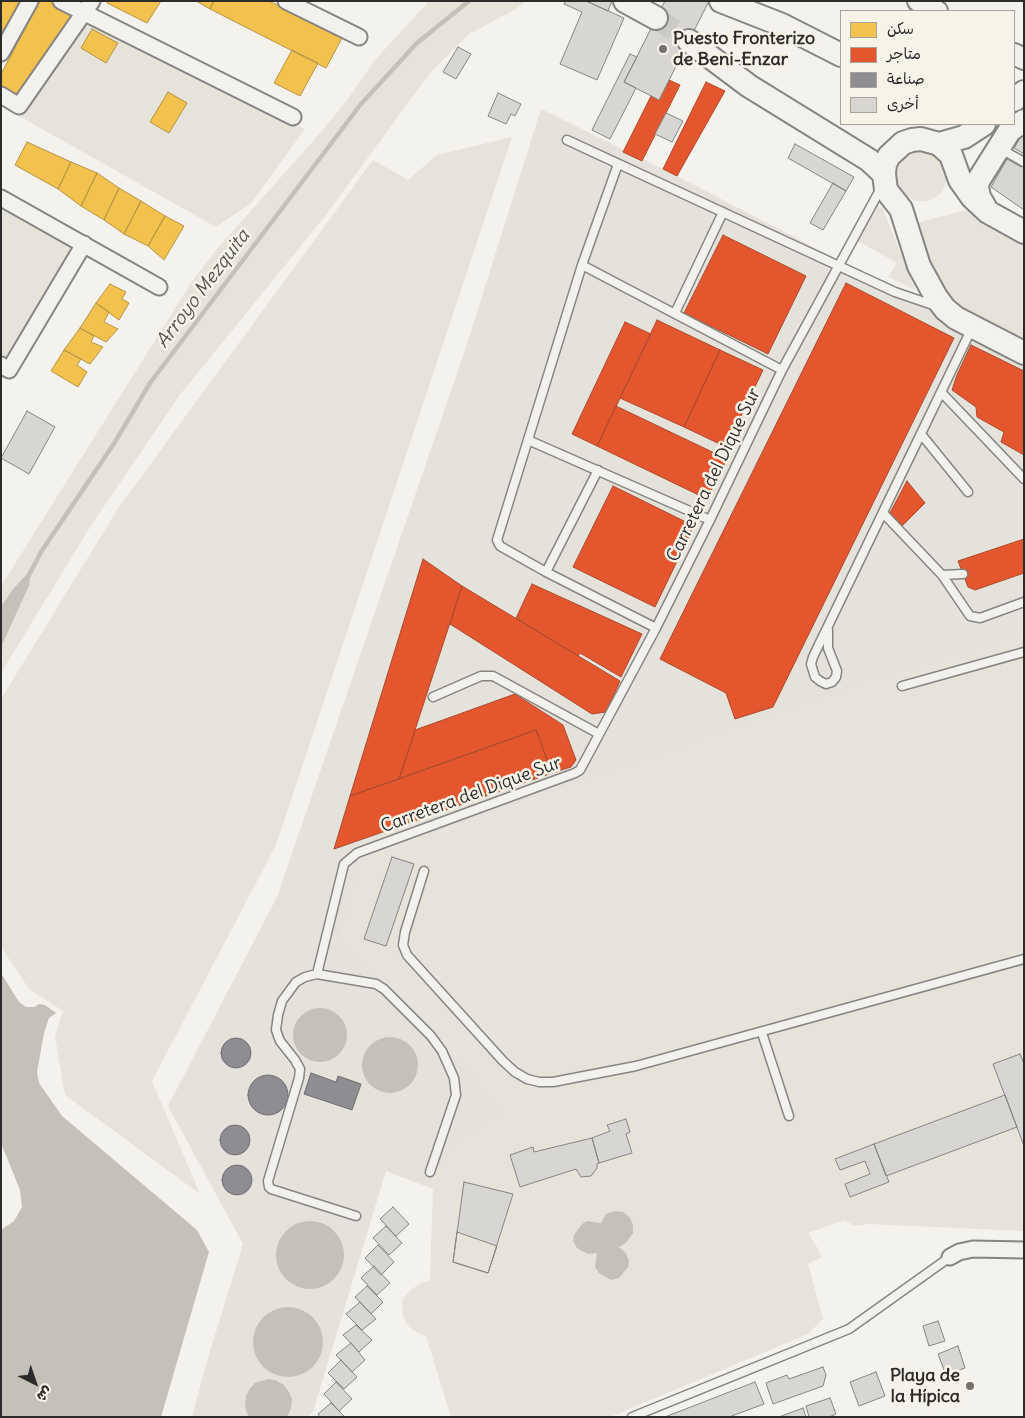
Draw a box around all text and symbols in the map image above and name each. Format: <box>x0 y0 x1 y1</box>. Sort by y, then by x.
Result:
legend <box>840 10 1015 125</box>
text: سكن <box>887 19 914 38</box>
place label: Puesto Fronterizo de Beni-Enzar <box>673 28 815 70</box>
marker: Puesto Fronterizo de Beni-Enzar <box>657 43 669 55</box>
text: متاجر <box>887 44 921 63</box>
text: صناعة <box>887 69 925 88</box>
text: أخرى <box>887 94 919 113</box>
water label: Arroyo Mezquita <box>151 226 255 352</box>
street label: Carretera del Dique Sur <box>663 385 765 565</box>
street label: Carretera del Dique Sur <box>378 752 564 838</box>
north arrow <box>10 1358 60 1408</box>
place label: Playa de la Hípica <box>890 1365 960 1408</box>
marker: Playa de la Hípica <box>964 1380 976 1392</box>
text: ش <box>33 1382 57 1406</box>

